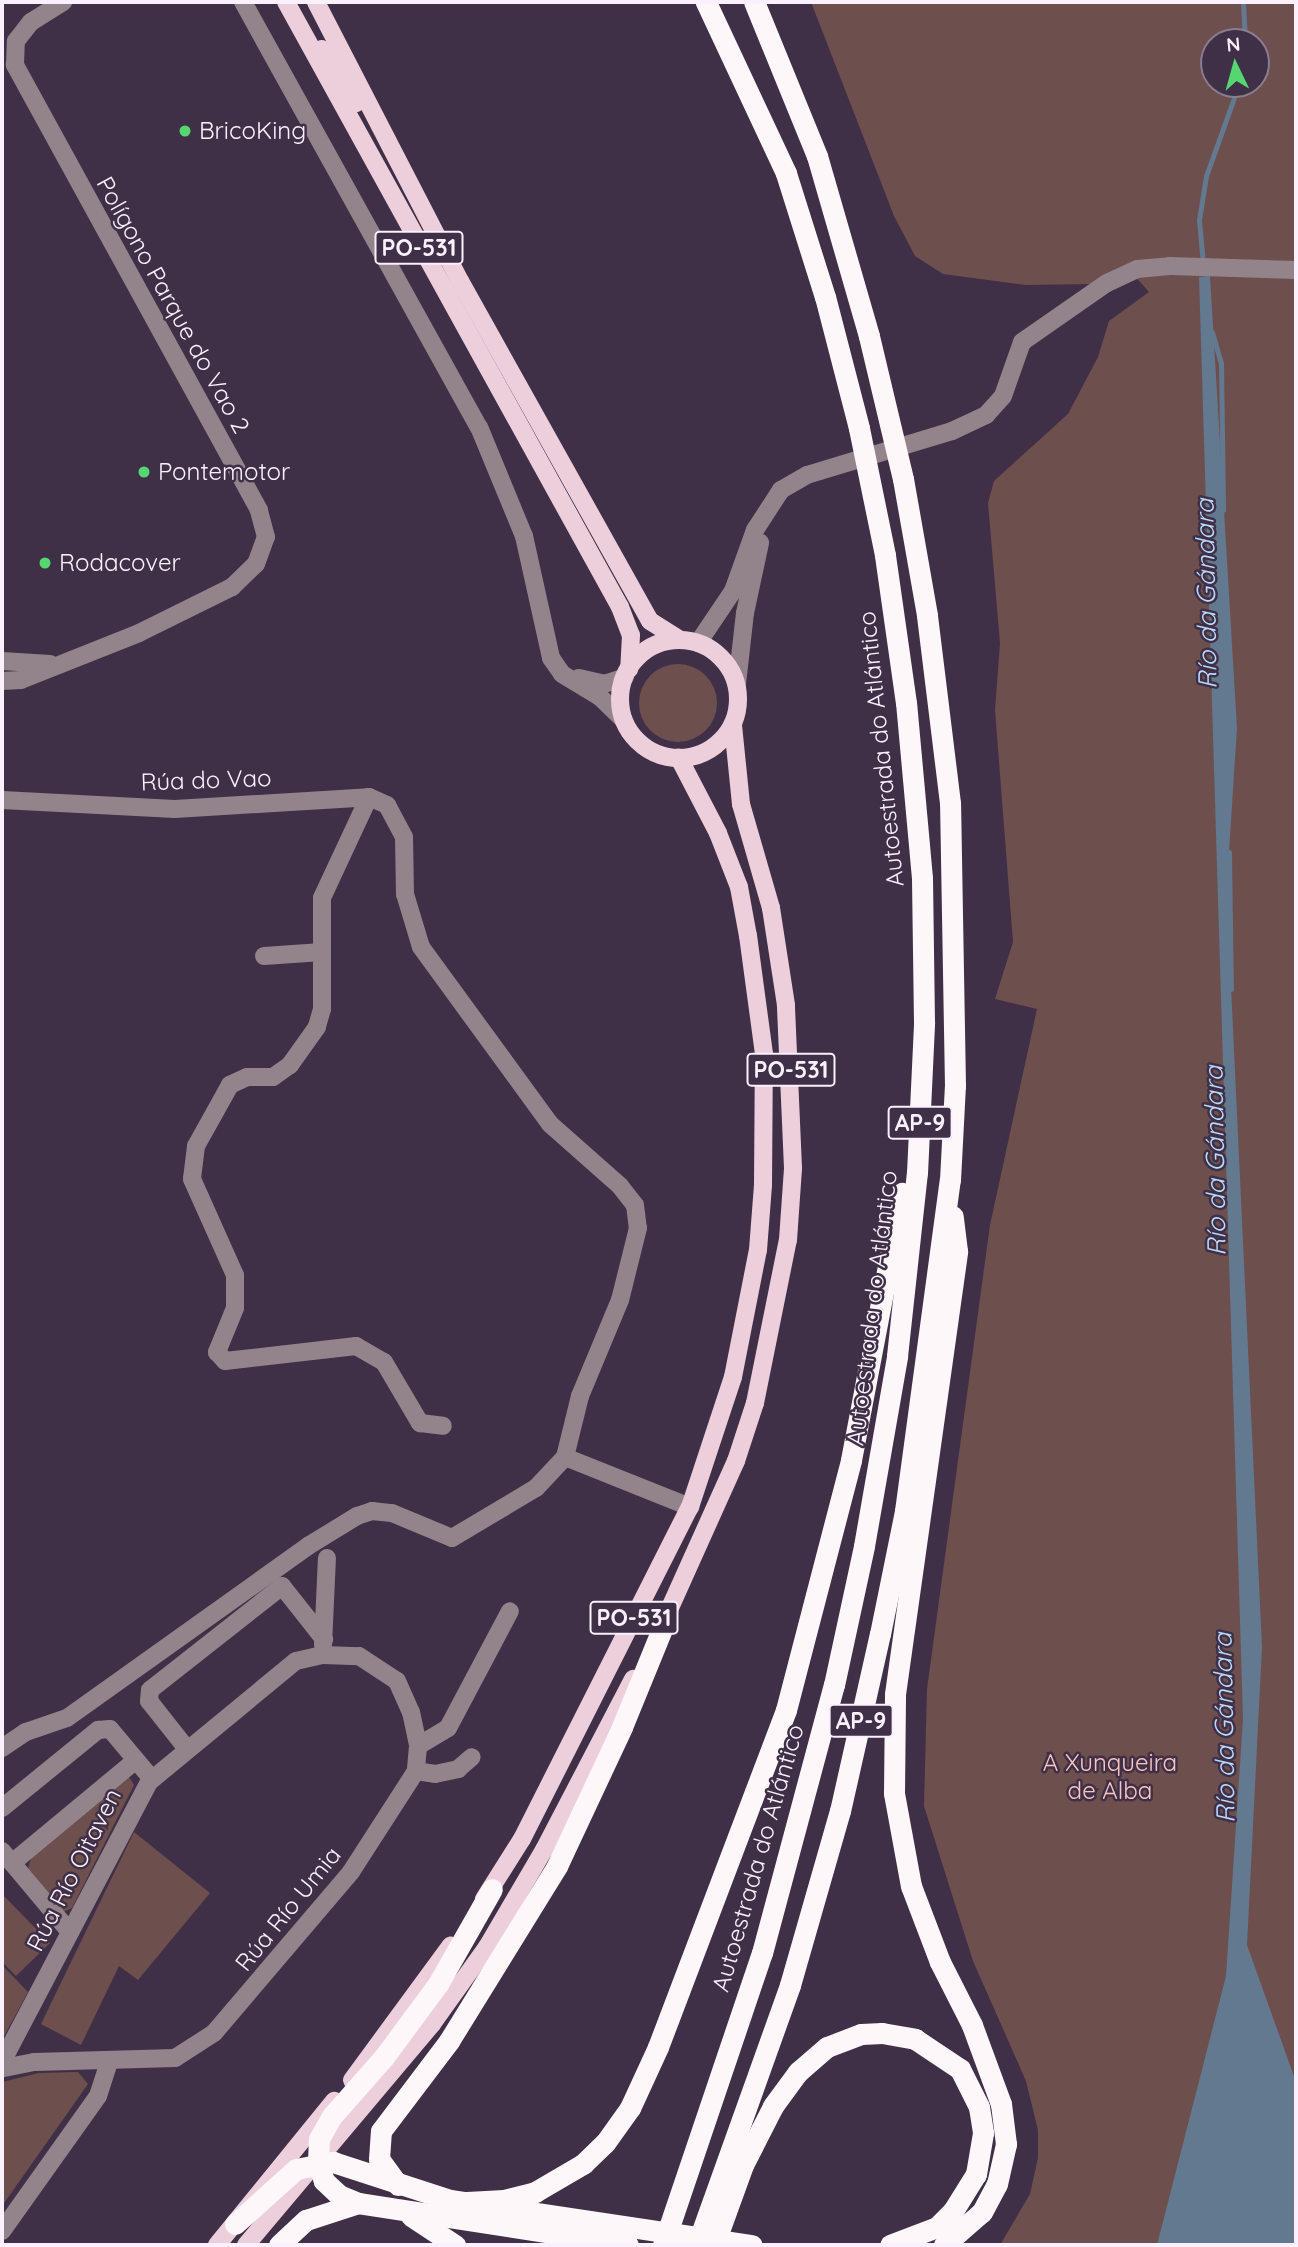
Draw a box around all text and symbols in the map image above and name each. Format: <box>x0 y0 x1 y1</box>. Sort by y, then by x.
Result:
north arrow <box>1200 28 1270 98</box>
text: N <box>1225 32 1241 57</box>
place label: BricoKing <box>199 117 306 145</box>
marker: BricoKing <box>177 123 193 139</box>
street label: Polígono Parque do Vao 2 <box>90 172 256 438</box>
road number: PO-531 <box>374 229 464 268</box>
place label: Pontemotor <box>158 458 290 486</box>
marker: Pontemotor <box>136 464 152 480</box>
water label: Río da Gándara <box>1189 498 1223 690</box>
place label: Rodacover <box>59 549 181 577</box>
marker: Rodacover <box>37 555 53 571</box>
street label: Autoestrada do Atlántico <box>852 610 910 888</box>
street label: Rúa do Vao <box>140 763 272 797</box>
road number: PO-531 <box>746 1050 836 1090</box>
water label: Río da Gándara <box>1198 1065 1232 1257</box>
road number: AP-9 <box>887 1104 953 1142</box>
street label: Autoestrada do Atlántico <box>841 1169 903 1447</box>
road number: PO-531 <box>588 1598 680 1638</box>
water label: Río da Gándara <box>1207 1632 1241 1824</box>
road number: AP-9 <box>828 1702 894 1740</box>
street label: Autoestrada do Atlántico <box>706 1721 810 1995</box>
park label: A Xunqueira de Alba <box>1043 1749 1177 1805</box>
street label: Rúa Río Oitaven <box>21 1784 127 1956</box>
street label: Rúa Río Umia <box>229 1841 347 1977</box>

